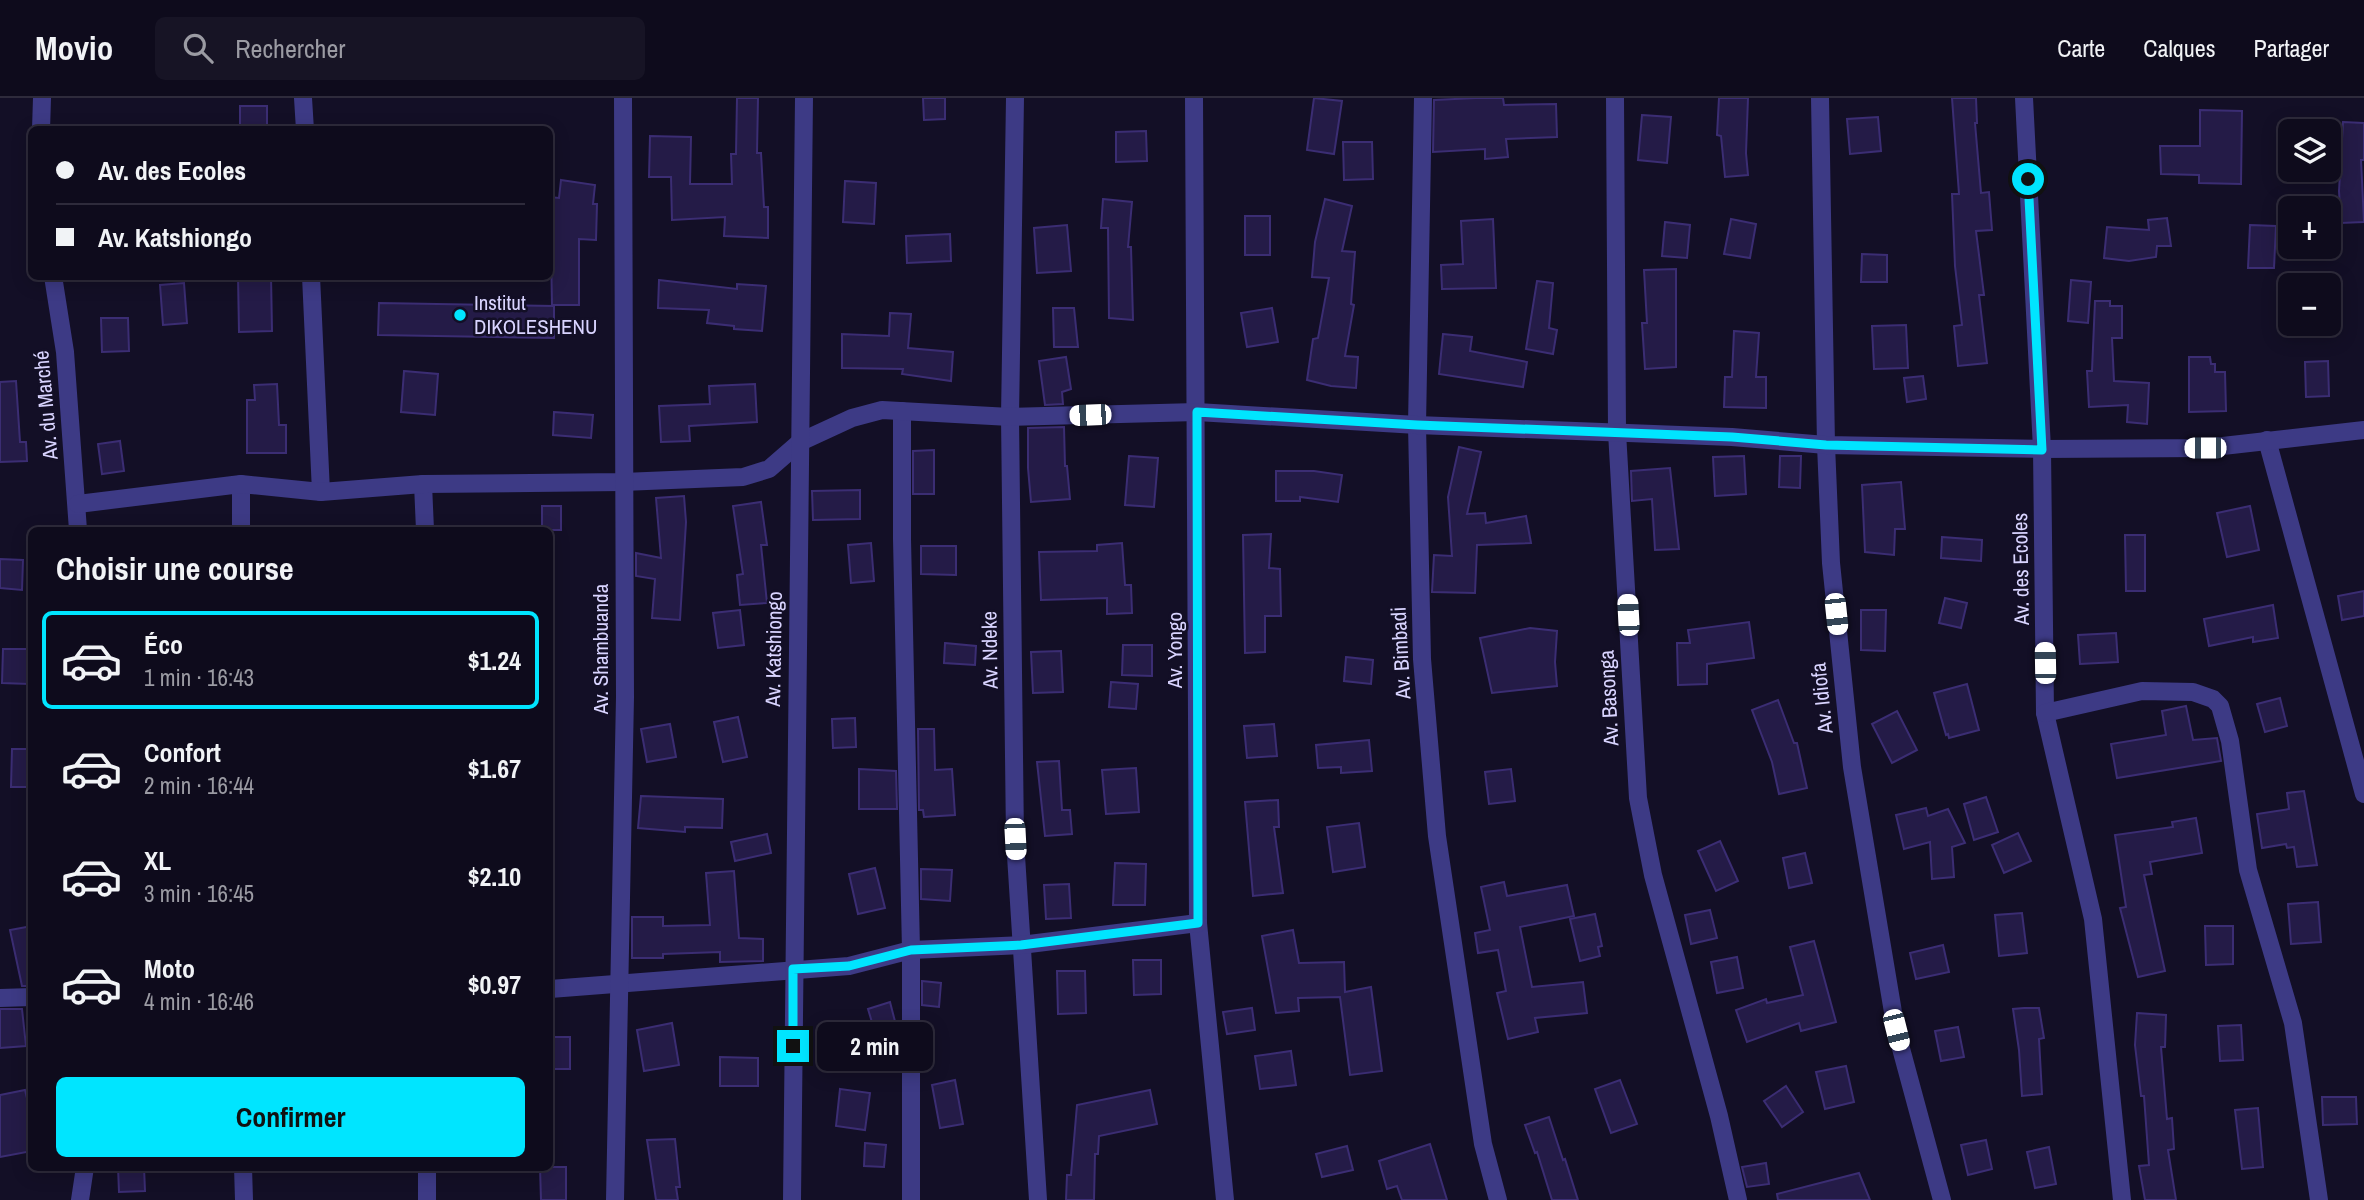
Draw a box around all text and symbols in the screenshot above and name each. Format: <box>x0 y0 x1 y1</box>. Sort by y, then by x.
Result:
search box <box>155 17 645 80</box>
text: Movio <box>35 26 113 70</box>
icon: search <box>179 29 217 67</box>
text: Rechercher <box>235 31 345 66</box>
text: Carte <box>2057 32 2105 64</box>
text: Calques <box>2143 32 2216 64</box>
text: Partager <box>2254 32 2329 64</box>
map controls <box>2278 119 2341 336</box>
button: layers <box>2278 119 2341 182</box>
text: Av. des Ecoles <box>98 153 246 188</box>
route start <box>2012 163 2044 195</box>
button: + <box>2278 196 2341 259</box>
text: Av. Katshiongo <box>98 220 252 255</box>
button: − <box>2278 273 2341 336</box>
place label: Institut DIKOLESHENU <box>474 288 597 341</box>
marker: Institut DIKOLESHENU <box>452 307 468 323</box>
street label: Av. du Marché <box>26 349 65 462</box>
car <box>1069 404 1112 426</box>
car <box>2185 438 2227 459</box>
street label: Av. des Ecoles <box>2005 513 2036 626</box>
text: Choisir une course <box>56 547 294 590</box>
street label: Av. Shambuanda <box>586 583 615 715</box>
street label: Av. Katshiongo <box>758 591 789 708</box>
car <box>1824 592 1849 636</box>
car <box>1617 593 1640 637</box>
street label: Av. Bimbadi <box>1384 606 1417 701</box>
street label: Av. Ndeke <box>974 611 1005 690</box>
street label: Av. Yongo <box>1160 612 1189 689</box>
text: Éco <box>144 627 183 662</box>
icon: car <box>60 629 123 692</box>
car <box>2035 642 2056 684</box>
text: $1.24 <box>468 643 521 678</box>
street label: Av. Basonga <box>1591 649 1626 748</box>
street label: Av. Idiofa <box>1803 661 1840 736</box>
text: 1 min · 16:43 <box>144 662 254 693</box>
text: Confort <box>144 735 221 770</box>
icon: car <box>60 737 123 800</box>
text: $1.67 <box>468 751 521 786</box>
text: 2 min · 16:44 <box>144 770 254 801</box>
car <box>1004 817 1027 861</box>
text: XL <box>144 843 171 878</box>
icon: car <box>60 845 123 908</box>
text: $2.10 <box>468 859 521 894</box>
text: 3 min · 16:45 <box>144 878 254 909</box>
text: Moto <box>144 951 195 986</box>
icon: car <box>60 953 123 1016</box>
text: $0.97 <box>468 967 521 1002</box>
text: 4 min · 16:46 <box>144 986 254 1017</box>
car <box>1881 1007 1912 1053</box>
callout: 2 min <box>818 1021 933 1070</box>
route end <box>777 1030 809 1062</box>
text: 2 min <box>850 1031 900 1062</box>
button: Confirmer <box>56 1077 525 1157</box>

